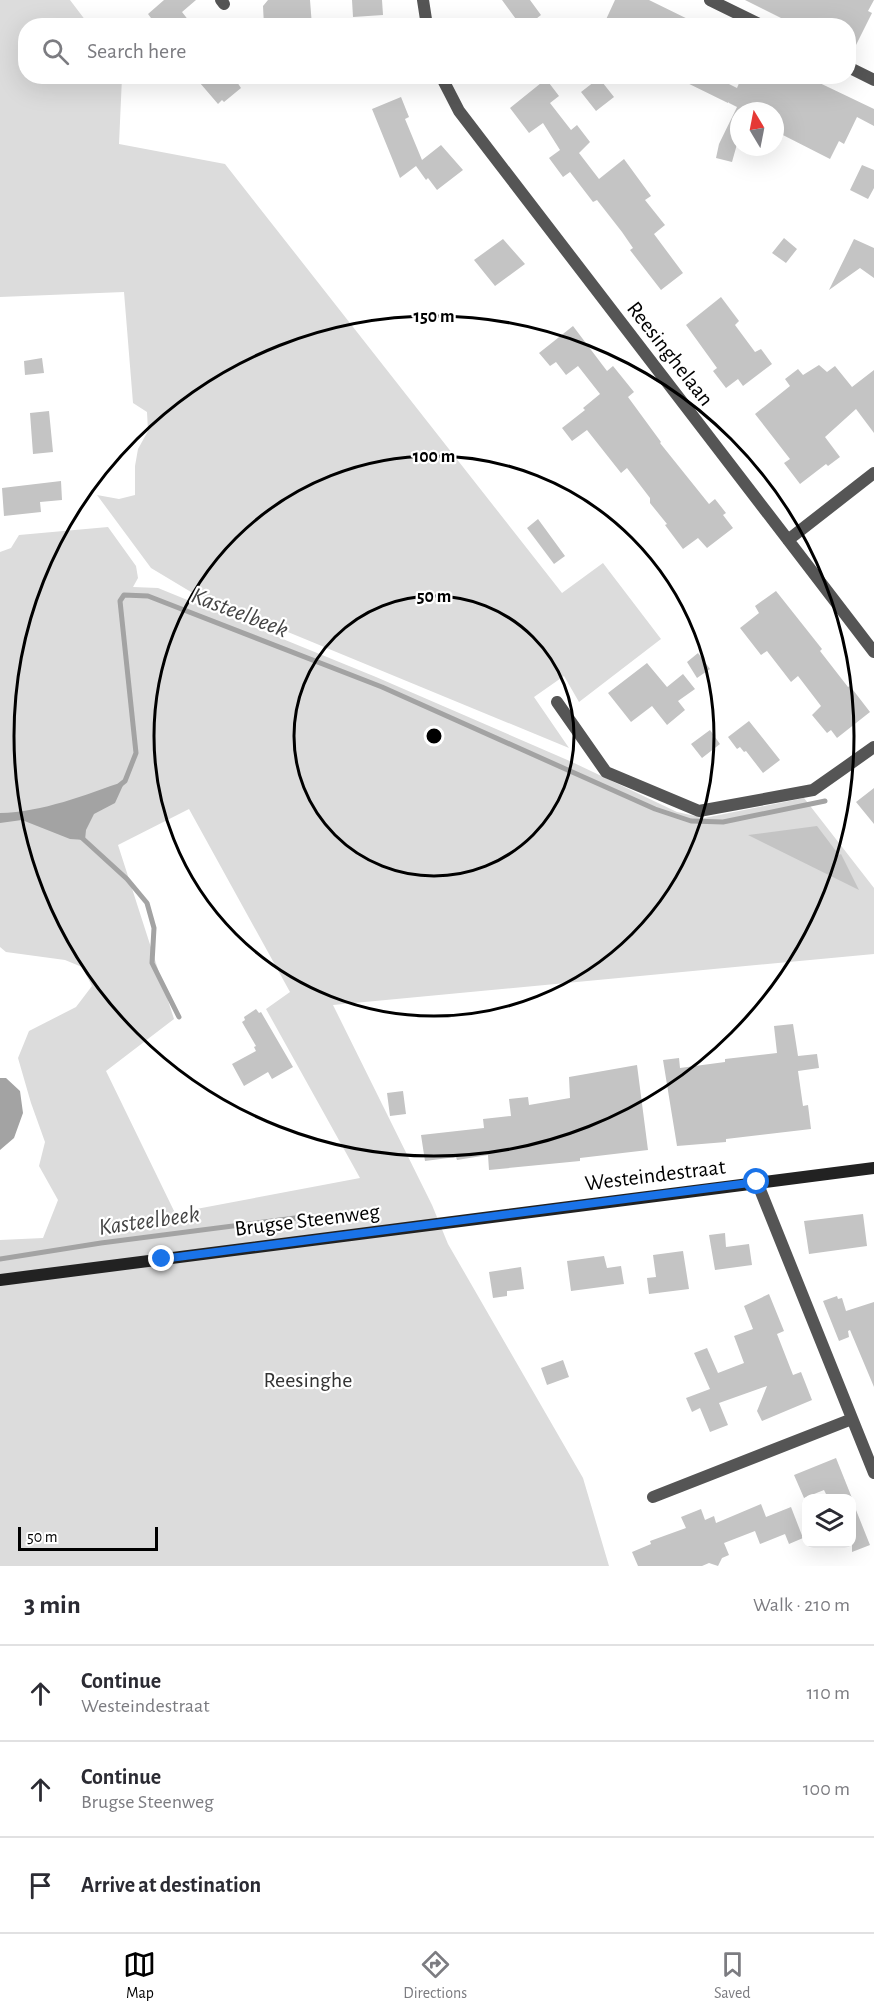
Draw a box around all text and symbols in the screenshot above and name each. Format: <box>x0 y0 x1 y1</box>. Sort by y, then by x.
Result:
search box <box>18 18 856 84</box>
icon: search <box>39 35 72 68</box>
text: Search here <box>87 40 186 62</box>
north arrow <box>730 102 784 156</box>
street label: Reesinghelaan <box>623 297 718 410</box>
text: 150 m <box>414 308 454 326</box>
text: 100 m <box>413 448 455 466</box>
water label: Kasteelbeek <box>188 584 291 642</box>
text: 50 m <box>417 588 451 606</box>
centre of rings <box>424 726 444 746</box>
street label: Westeindestraat <box>584 1155 727 1195</box>
route start <box>743 1168 769 1194</box>
street label: Brugse Steenweg <box>233 1200 381 1240</box>
water label: Kasteelbeek <box>97 1202 201 1240</box>
route end <box>148 1245 174 1271</box>
park label: Reesinghe <box>264 1369 352 1391</box>
map controls <box>802 1494 856 1548</box>
button: layers <box>802 1494 856 1548</box>
scale bar <box>18 1524 158 1552</box>
text: 50 m <box>27 1529 58 1545</box>
text: 3 min <box>24 1592 81 1618</box>
text: Walk · 210 m <box>753 1595 850 1615</box>
text: Continue <box>81 1670 161 1692</box>
icon: ahead <box>24 1677 57 1710</box>
text: 110 m <box>806 1683 850 1703</box>
text: Westeindestraat <box>81 1696 210 1716</box>
text: Continue <box>81 1766 161 1788</box>
icon: ahead <box>24 1773 57 1806</box>
text: 100 m <box>803 1779 850 1799</box>
text: Brugse Steenweg <box>81 1792 214 1812</box>
icon: arrive <box>24 1869 57 1902</box>
text: Arrive at destination <box>81 1874 261 1896</box>
tab: Map <box>123 1948 156 2003</box>
tab: Directions <box>403 1948 467 2003</box>
tab: Saved <box>714 1948 751 2003</box>

